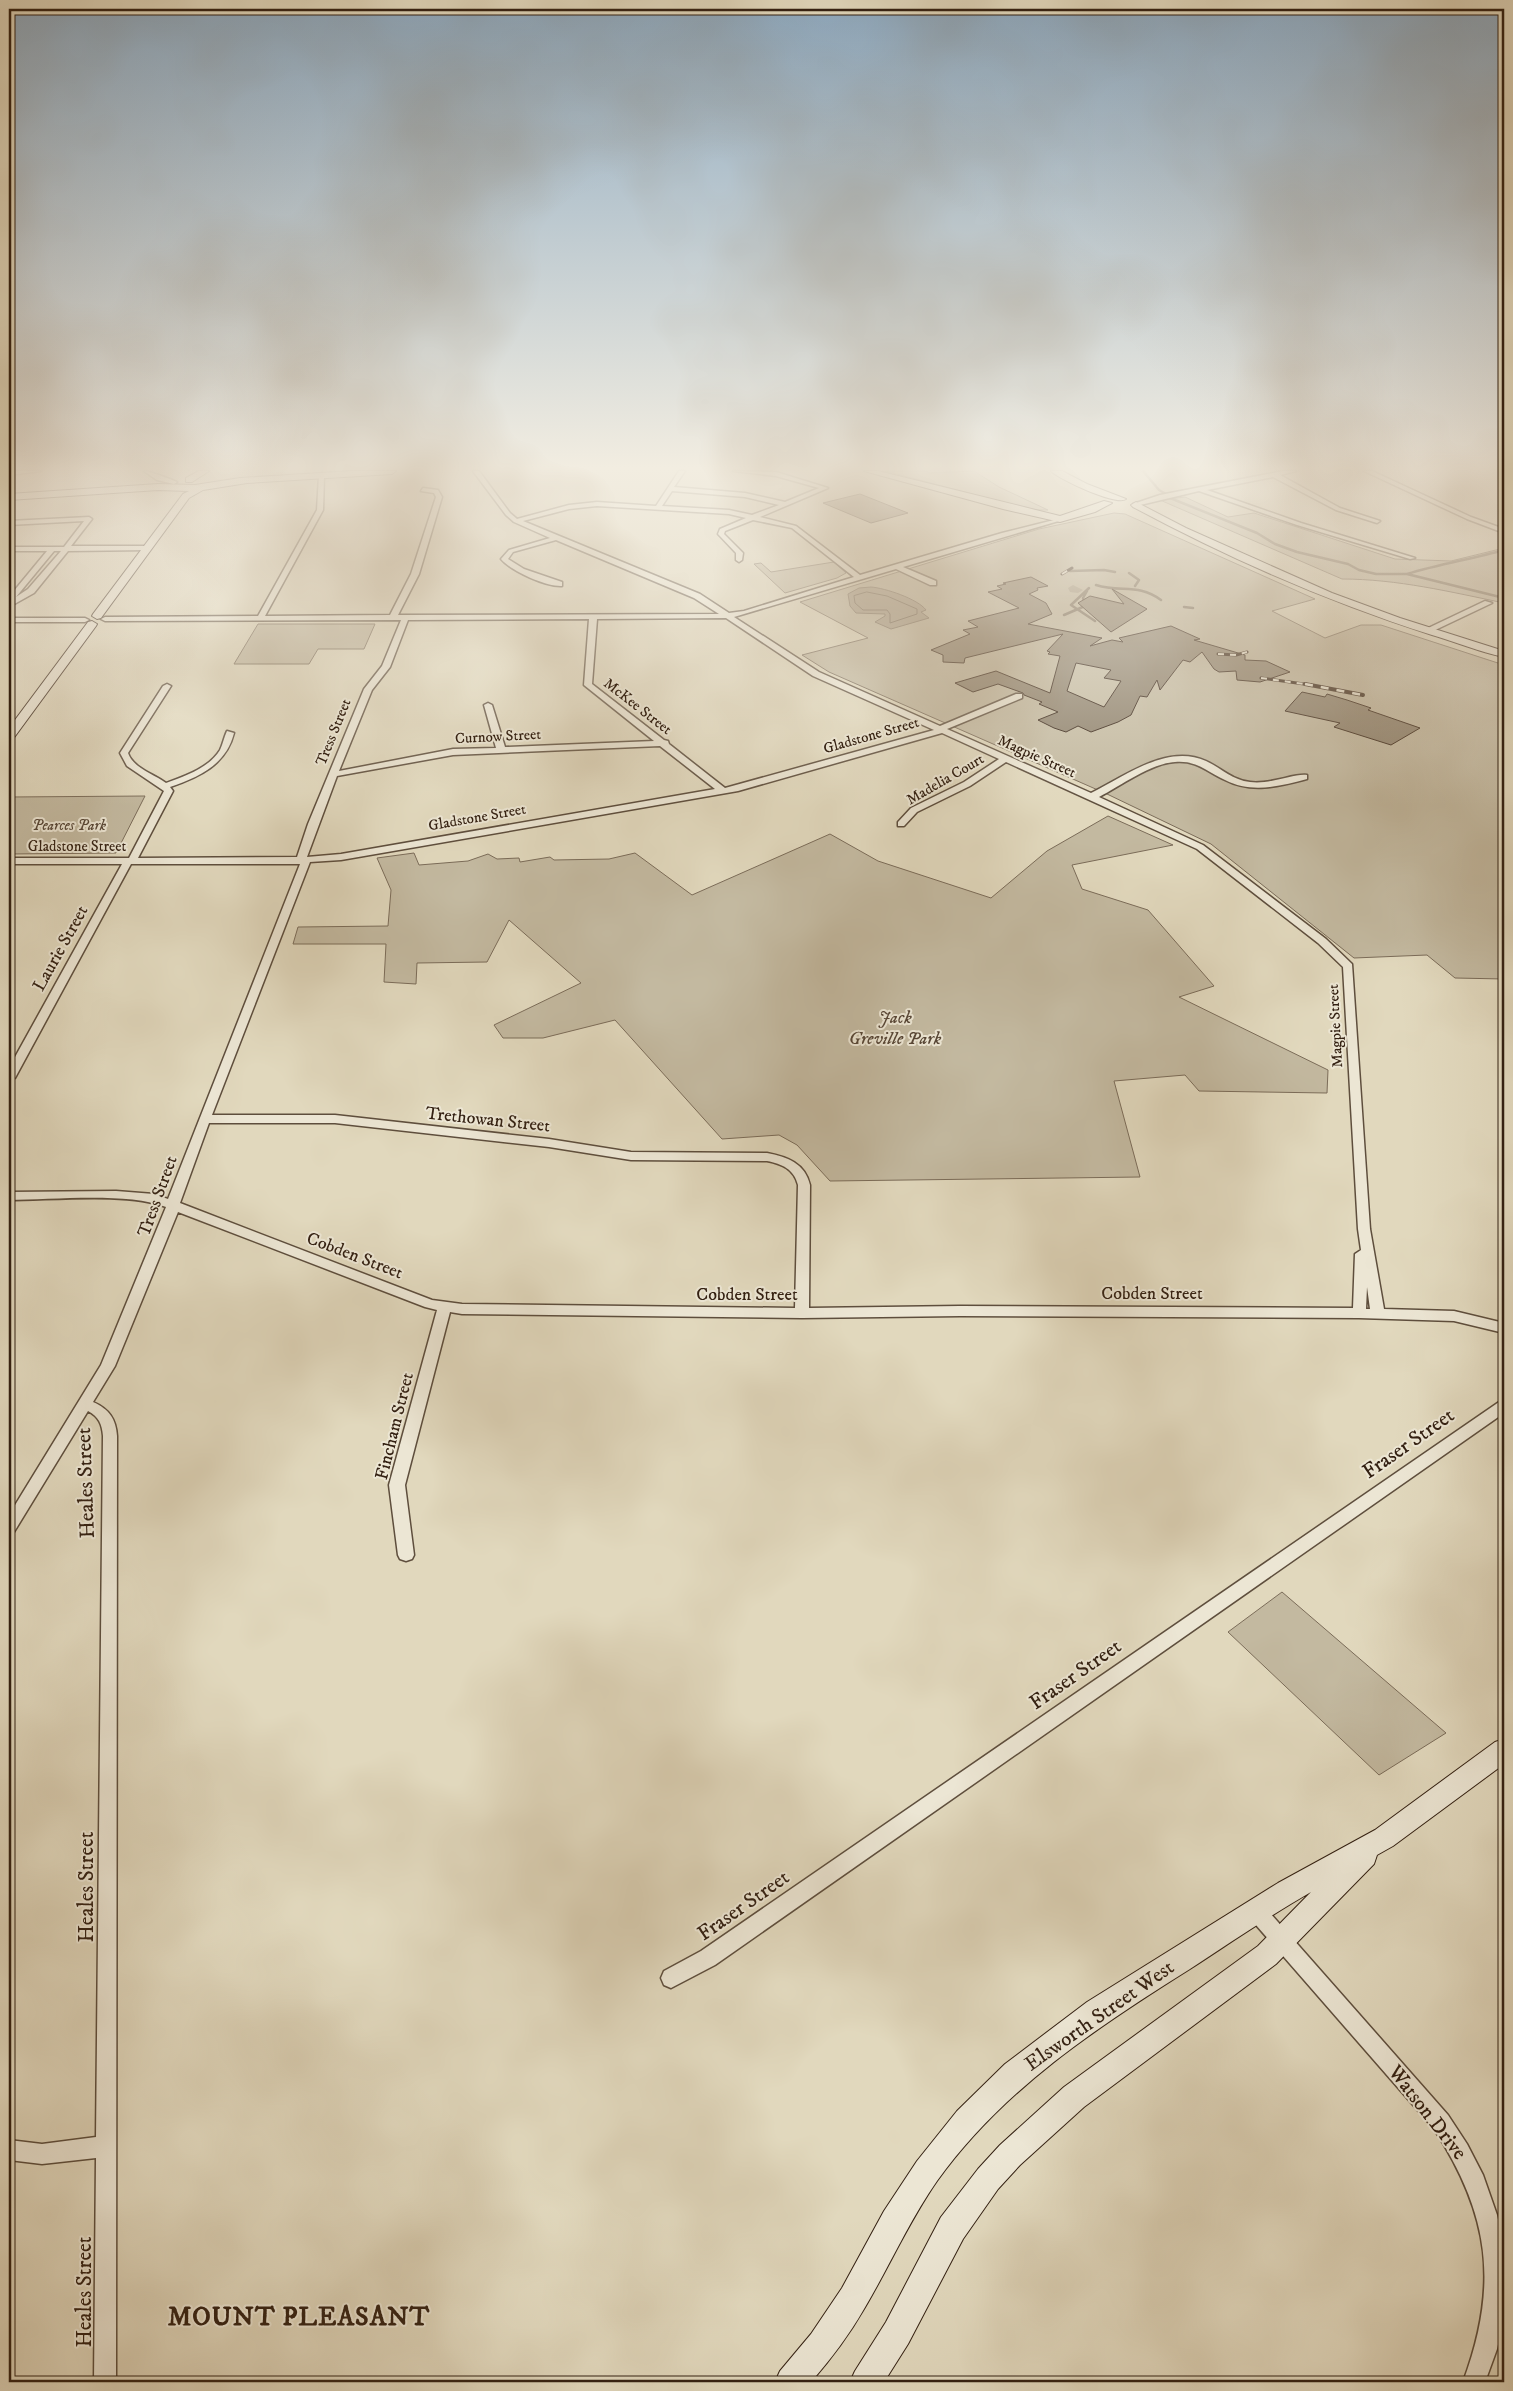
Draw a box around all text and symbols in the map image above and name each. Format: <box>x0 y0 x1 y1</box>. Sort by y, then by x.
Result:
street label: McKee Street <box>600 674 676 739</box>
street label: Tress Street <box>311 696 356 768</box>
street label: Gladstone Street <box>821 713 921 758</box>
street label: Curnow Street <box>455 725 542 748</box>
street label: Magpie Street <box>995 731 1079 782</box>
street label: Madelia Court <box>903 749 988 809</box>
street label: Gladstone Street <box>427 800 528 835</box>
park label: Pearces Park <box>32 816 107 835</box>
street label: Gladstone Street <box>28 837 127 856</box>
street label: Laurie Street <box>28 902 94 995</box>
street label: Magpie Street <box>1324 983 1347 1068</box>
park label: Jack Greville Park <box>849 1007 942 1050</box>
street label: Trethowan Street <box>425 1103 551 1137</box>
street label: Tress Street <box>133 1153 183 1240</box>
street label: Cobden Street <box>303 1227 406 1284</box>
street label: Cobden Street <box>1101 1283 1203 1305</box>
street label: Cobden Street <box>696 1284 798 1306</box>
street label: Fincham Street <box>371 1370 419 1482</box>
street label: Fraser Street <box>1358 1403 1460 1485</box>
street label: Heales Street <box>71 1427 101 1539</box>
street label: Fraser Street <box>1025 1634 1127 1716</box>
street label: Heales Street <box>74 1831 100 1943</box>
street label: Fraser Street <box>693 1865 795 1947</box>
street label: Elsworth Street West <box>1020 1954 1180 2077</box>
street label: Watson Drive <box>1382 2059 1472 2165</box>
street label: Heales Street <box>72 2236 98 2348</box>
district label: MOUNT PLEASANT <box>168 2301 430 2334</box>

